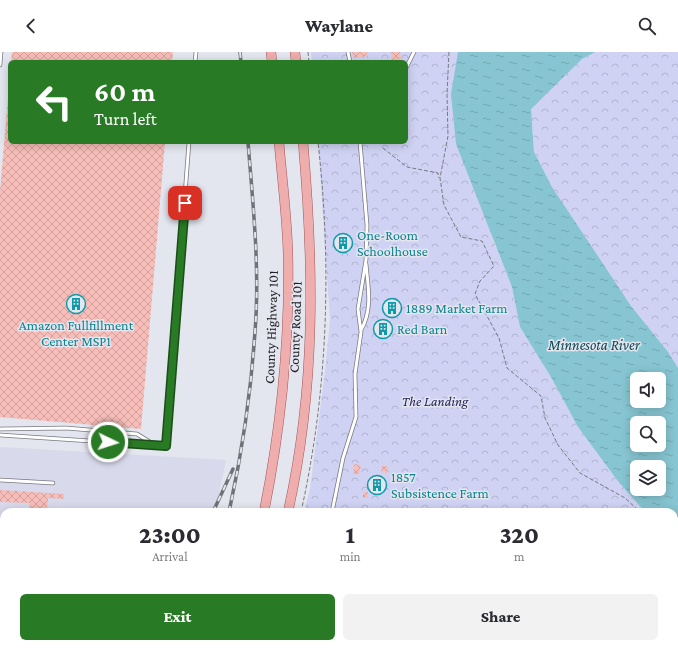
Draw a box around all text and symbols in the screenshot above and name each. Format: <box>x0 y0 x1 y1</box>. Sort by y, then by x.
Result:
icon: back <box>20 15 42 37</box>
icon: search <box>636 15 658 37</box>
text: Waylane <box>305 16 373 36</box>
icon: left <box>28 76 80 128</box>
text: 60 m <box>94 76 155 107</box>
text: Turn left <box>94 109 157 129</box>
pin <box>168 186 202 220</box>
icon: arrive <box>174 192 196 214</box>
place label: One-Room Schoolhouse <box>357 227 428 259</box>
building icon: One-Room Schoolhouse <box>332 232 354 254</box>
street label: County Highway 101 <box>261 270 281 384</box>
street label: County Road 101 <box>285 280 305 373</box>
building icon: Amazon Fullfillment Center MSP1 <box>65 293 87 315</box>
building icon: 1889 Market Farm <box>381 297 403 319</box>
place label: 1889 Market Farm <box>406 300 508 316</box>
place label: Amazon Fullfillment Center MSP1 <box>19 317 134 349</box>
building icon: Red Barn <box>372 318 394 340</box>
place label: Red Barn <box>397 321 448 337</box>
water label: Minnesota River <box>547 337 641 353</box>
map controls <box>630 372 666 496</box>
button: sound <box>630 372 666 408</box>
park label: The Landing <box>402 393 469 409</box>
button: search <box>630 416 666 452</box>
position arrow <box>87 421 129 463</box>
button: layers <box>630 460 666 496</box>
place label: 1857 Subsistence Farm <box>391 469 489 501</box>
building icon: 1857 Subsistence Farm <box>366 474 388 496</box>
text: 23:00 <box>139 521 201 548</box>
text: 1 <box>345 521 355 548</box>
text: 320 <box>500 521 539 548</box>
text: Arrival <box>152 549 188 564</box>
text: min <box>340 549 361 564</box>
text: m <box>514 549 525 564</box>
button: Exit <box>20 594 335 640</box>
button: Share <box>343 594 658 640</box>

